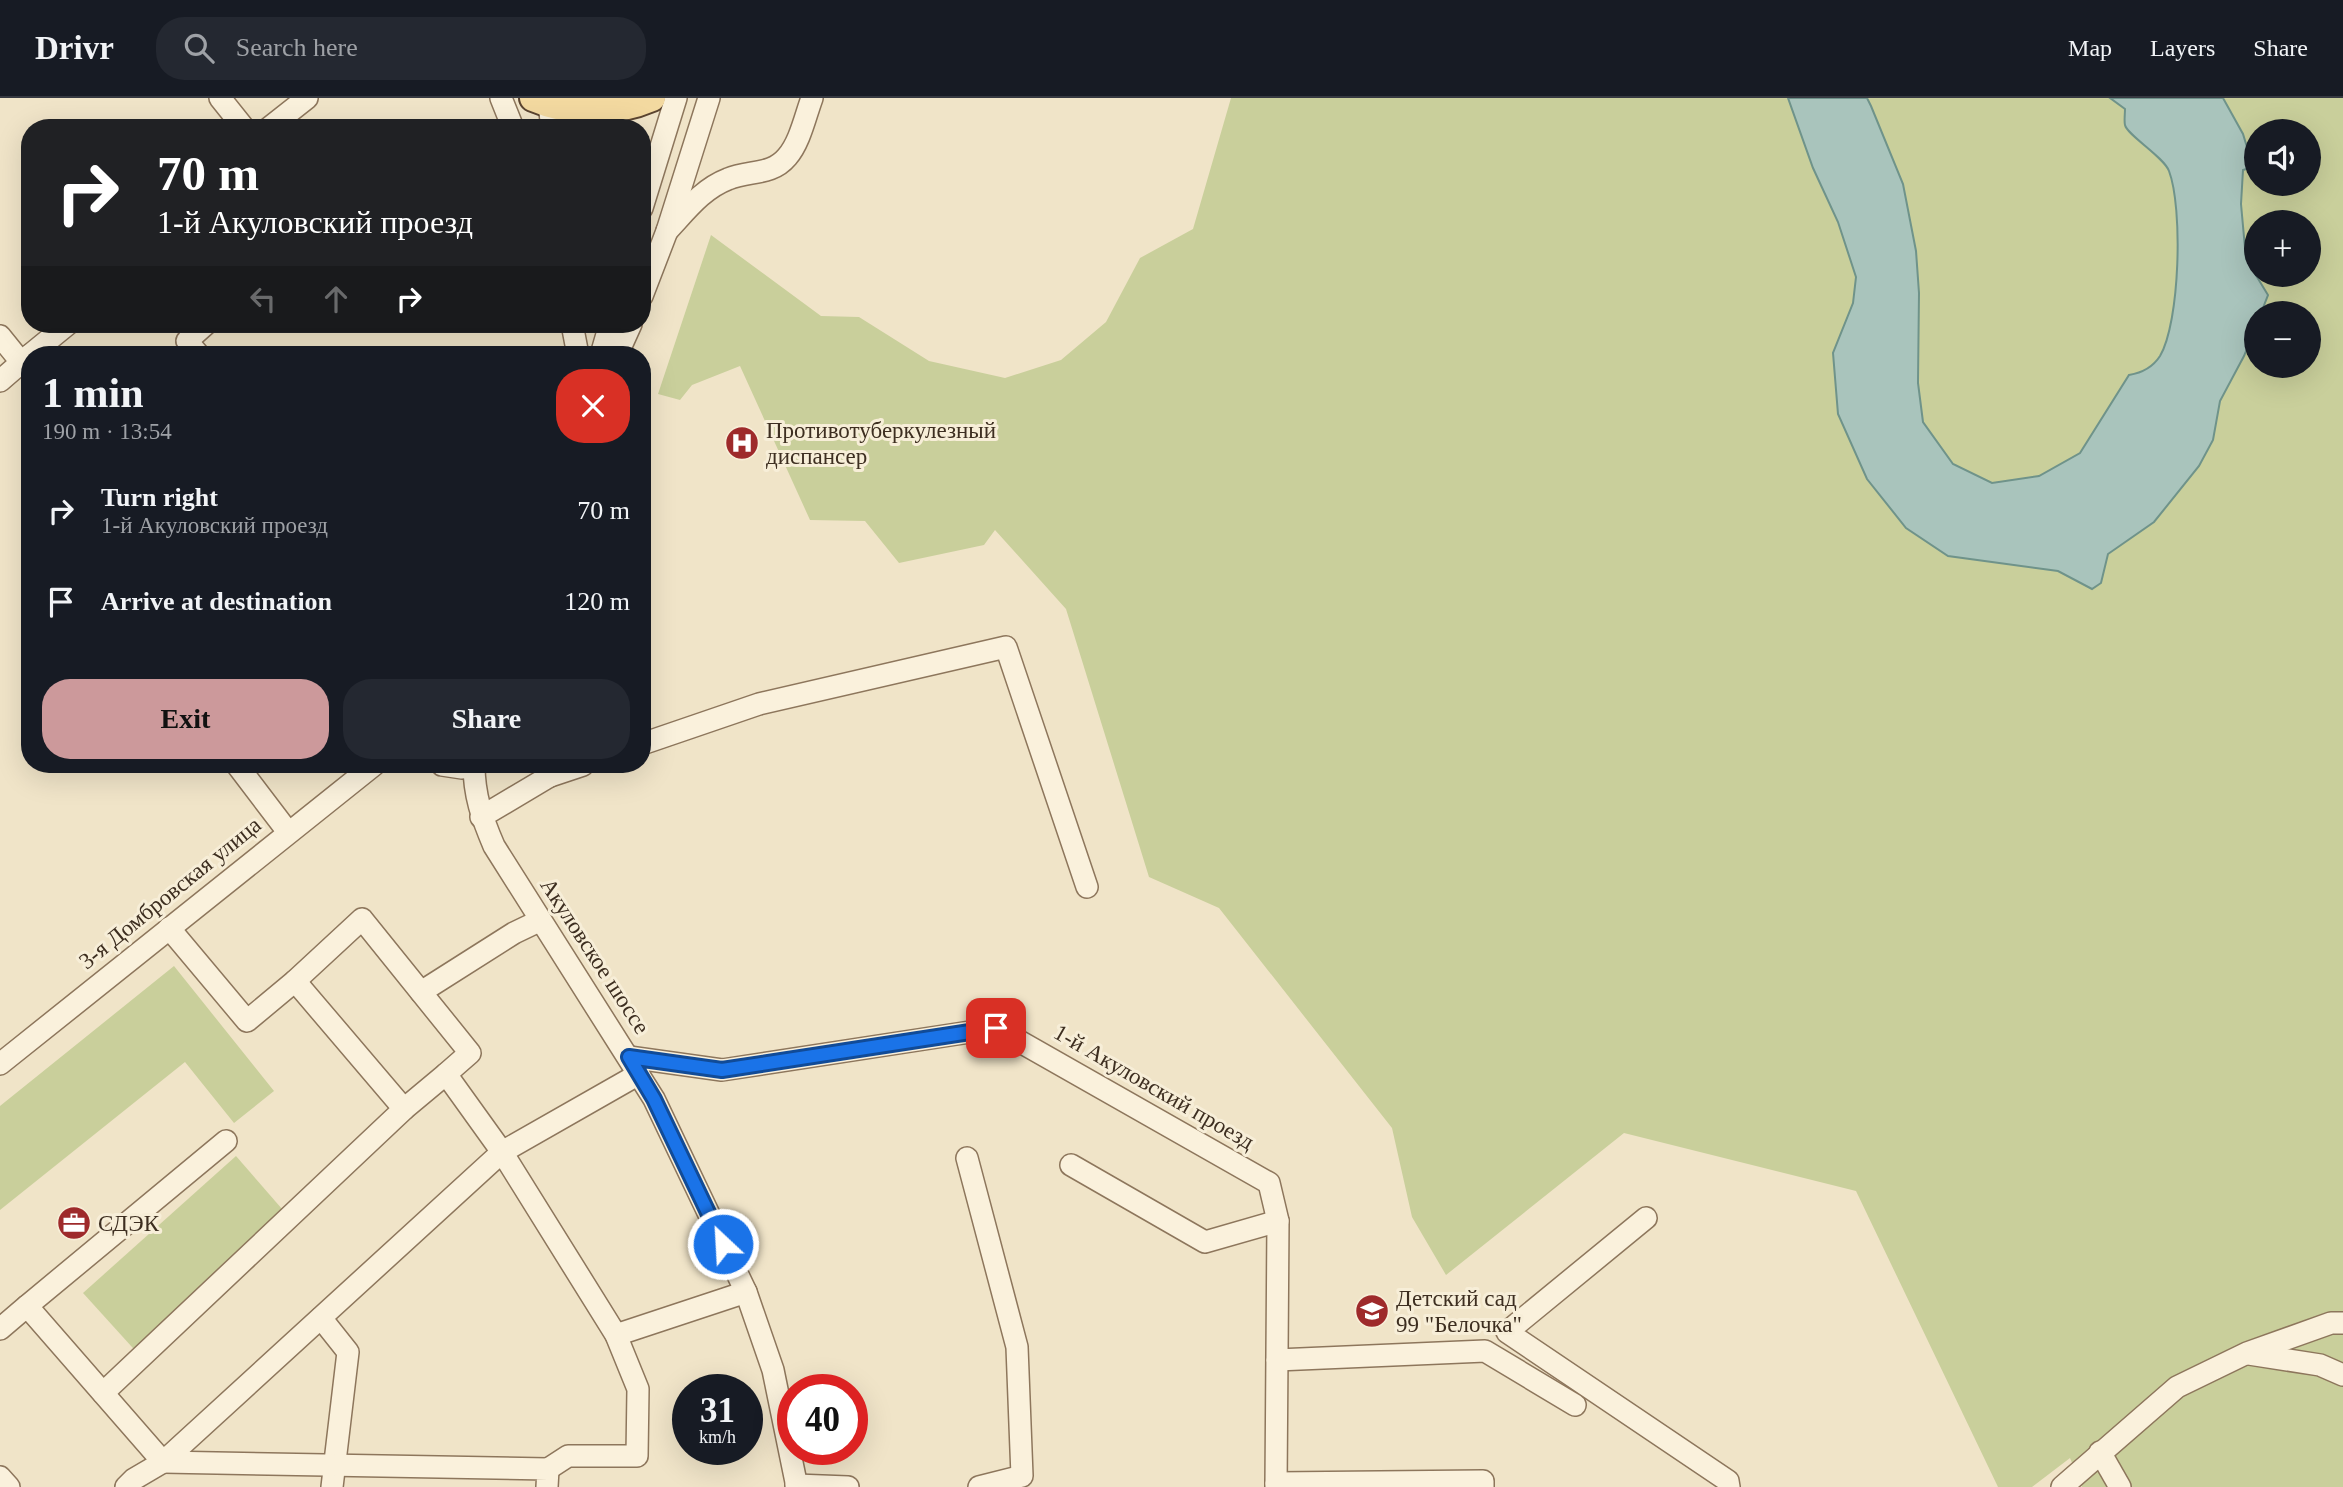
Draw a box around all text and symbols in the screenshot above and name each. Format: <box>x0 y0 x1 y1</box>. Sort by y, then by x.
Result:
search box <box>156 17 646 80</box>
icon: search <box>180 29 218 67</box>
text: Drivr <box>35 30 114 66</box>
text: Search here <box>236 33 358 62</box>
text: Map <box>2068 35 2112 61</box>
text: Layers <box>2150 35 2215 61</box>
text: Share <box>2253 35 2308 61</box>
map controls <box>2244 119 2321 378</box>
button: sound <box>2244 119 2321 196</box>
text: 70 m <box>157 146 259 201</box>
icon: right <box>42 147 133 238</box>
text: 1-й Акуловский проезд <box>157 204 473 240</box>
button: + <box>2244 210 2321 287</box>
icon: left <box>244 280 282 318</box>
icon: ahead <box>317 280 355 318</box>
icon: right <box>390 280 428 318</box>
button: − <box>2244 301 2321 378</box>
button: close <box>556 369 630 443</box>
text: 1 min <box>42 370 144 416</box>
place label: Противотуберкулезный диспансер <box>766 418 996 469</box>
text: 190 m · 13:54 <box>42 419 172 444</box>
hospital icon: Противотуберкулезный диспансер <box>723 424 761 462</box>
text: Turn right <box>101 483 218 512</box>
icon: right <box>42 492 80 530</box>
text: 70 m <box>577 496 630 525</box>
text: 1-й Акуловский проезд <box>101 513 328 538</box>
icon: arrive <box>42 583 80 621</box>
text: Arrive at destination <box>101 587 332 616</box>
text: 120 m <box>564 587 630 616</box>
button: Exit <box>42 679 329 759</box>
button: Share <box>343 679 630 759</box>
street label: 3-я Домбровская улица <box>74 812 266 974</box>
street label: Акуловское шоссе <box>535 874 655 1038</box>
pin <box>966 998 1026 1058</box>
icon: arrive <box>977 1009 1015 1047</box>
street label: 1-й Акуловский проезд <box>1049 1019 1259 1155</box>
office icon: СДЭК <box>55 1204 93 1242</box>
position arrow <box>686 1207 760 1281</box>
place label: СДЭК <box>98 1211 160 1236</box>
place label: Детский сад 99 "Белочка" <box>1396 1286 1522 1337</box>
school or university icon: Детский сад 99 "Белочка" <box>1353 1292 1391 1330</box>
speed limit sign: 40 <box>777 1374 868 1465</box>
text: 31 <box>700 1391 735 1430</box>
text: km/h <box>699 1427 736 1447</box>

